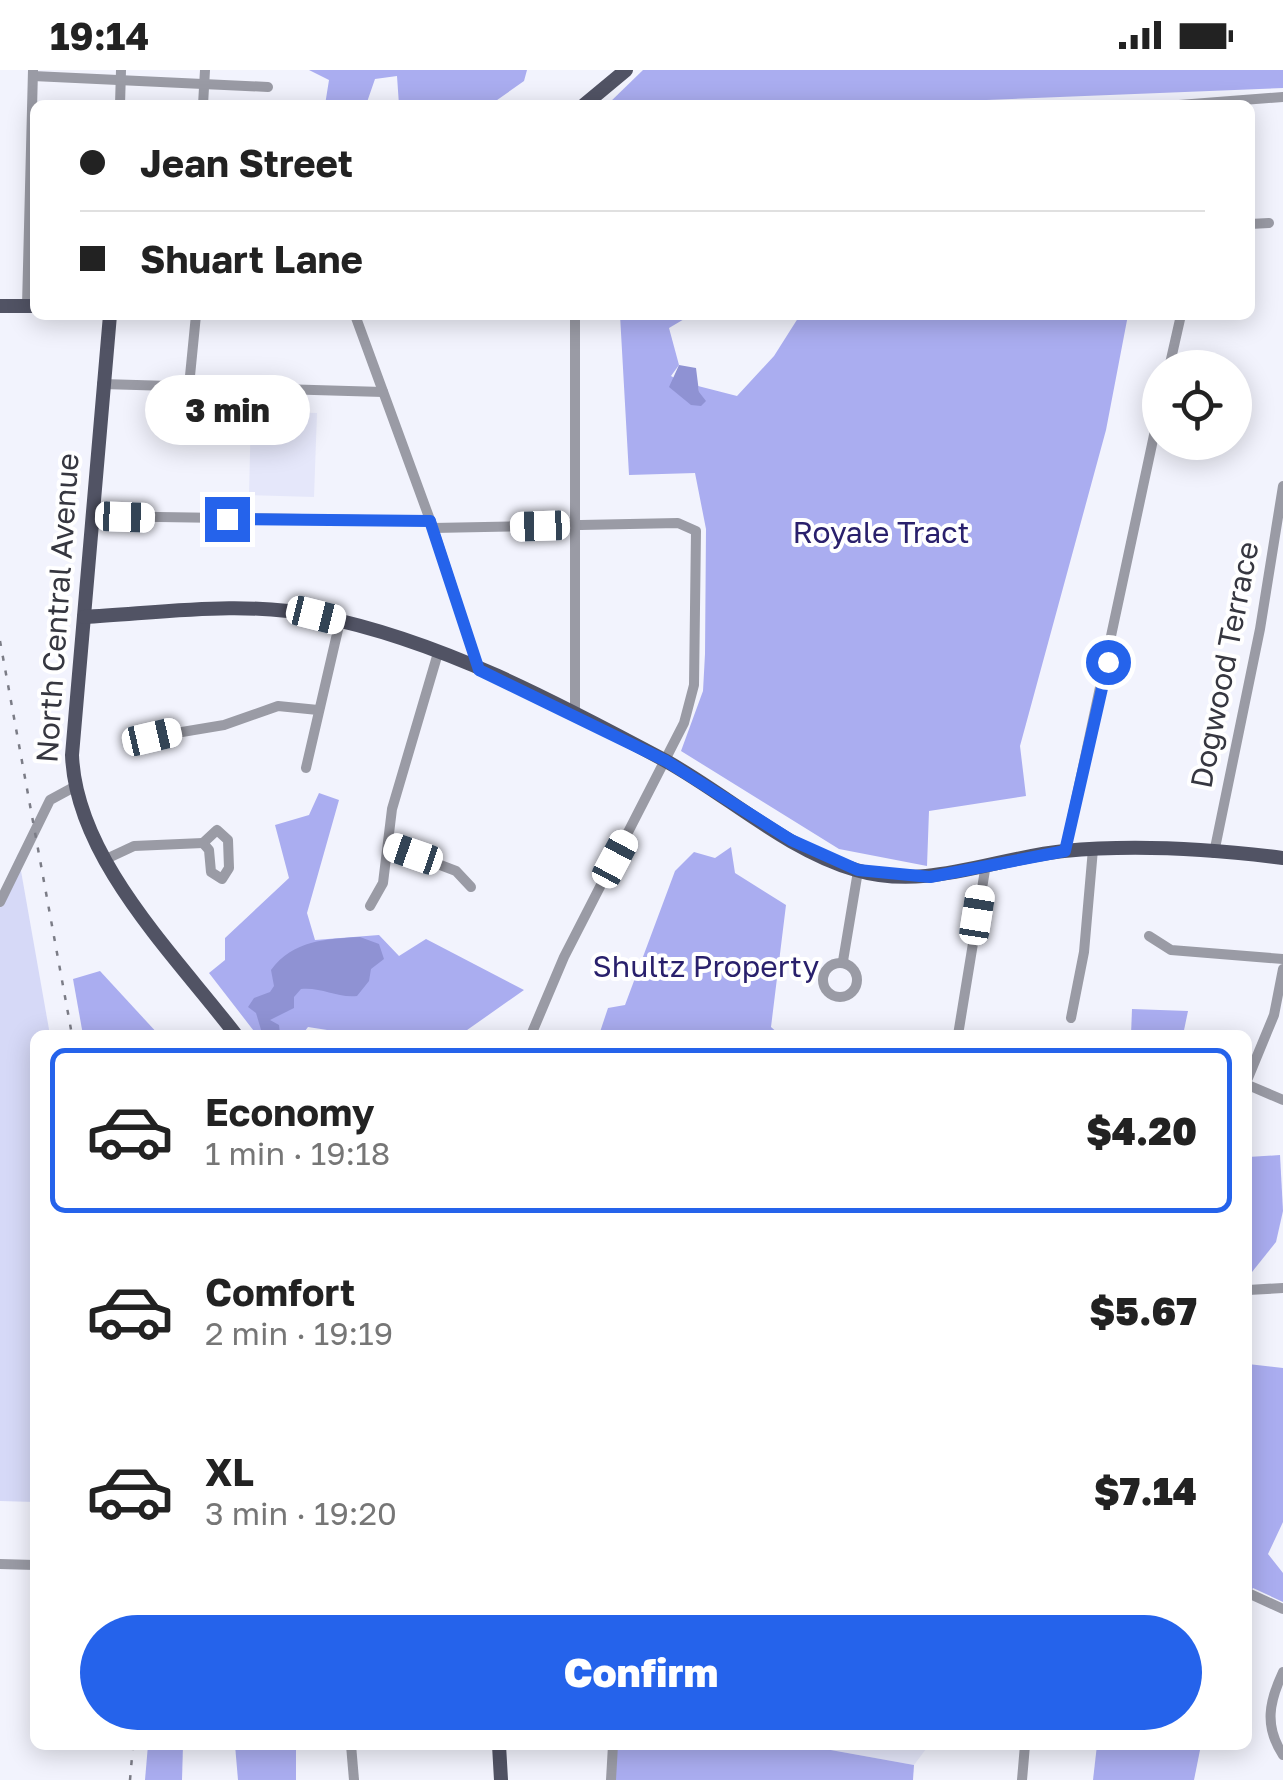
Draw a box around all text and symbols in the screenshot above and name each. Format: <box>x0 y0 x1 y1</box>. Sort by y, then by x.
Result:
text: 19:14 <box>50 13 149 58</box>
text: Jean Street <box>140 140 353 185</box>
text: Shuart Lane <box>140 236 363 281</box>
map controls <box>1142 350 1252 460</box>
button: locate <box>1142 350 1252 460</box>
callout: 3 min <box>144 374 310 444</box>
text: 3 min <box>185 391 270 429</box>
street label: North Central Avenue <box>28 452 86 764</box>
route end <box>205 497 250 542</box>
car <box>94 501 156 533</box>
car <box>509 510 571 542</box>
park label: Royale Tract <box>792 514 970 550</box>
street label: Dogwood Terrace <box>1182 538 1266 791</box>
car <box>283 593 349 637</box>
route start <box>1086 640 1131 685</box>
car <box>119 716 185 758</box>
car <box>588 825 642 893</box>
car <box>380 830 446 878</box>
car <box>957 883 997 947</box>
park label: Shultz Property <box>593 948 820 984</box>
icon: car <box>85 1086 175 1176</box>
text: Economy <box>205 1089 374 1134</box>
text: $4.20 <box>1086 1108 1197 1153</box>
text: 1 min · 19:18 <box>205 1134 390 1172</box>
icon: car <box>85 1266 175 1356</box>
text: Comfort <box>205 1269 355 1314</box>
text: $5.67 <box>1090 1288 1197 1333</box>
text: 2 min · 19:19 <box>205 1314 393 1352</box>
icon: car <box>85 1446 175 1536</box>
text: XL <box>205 1449 254 1494</box>
text: $7.14 <box>1094 1468 1197 1513</box>
text: 3 min · 19:20 <box>205 1494 397 1532</box>
button: Confirm <box>80 1615 1202 1730</box>

